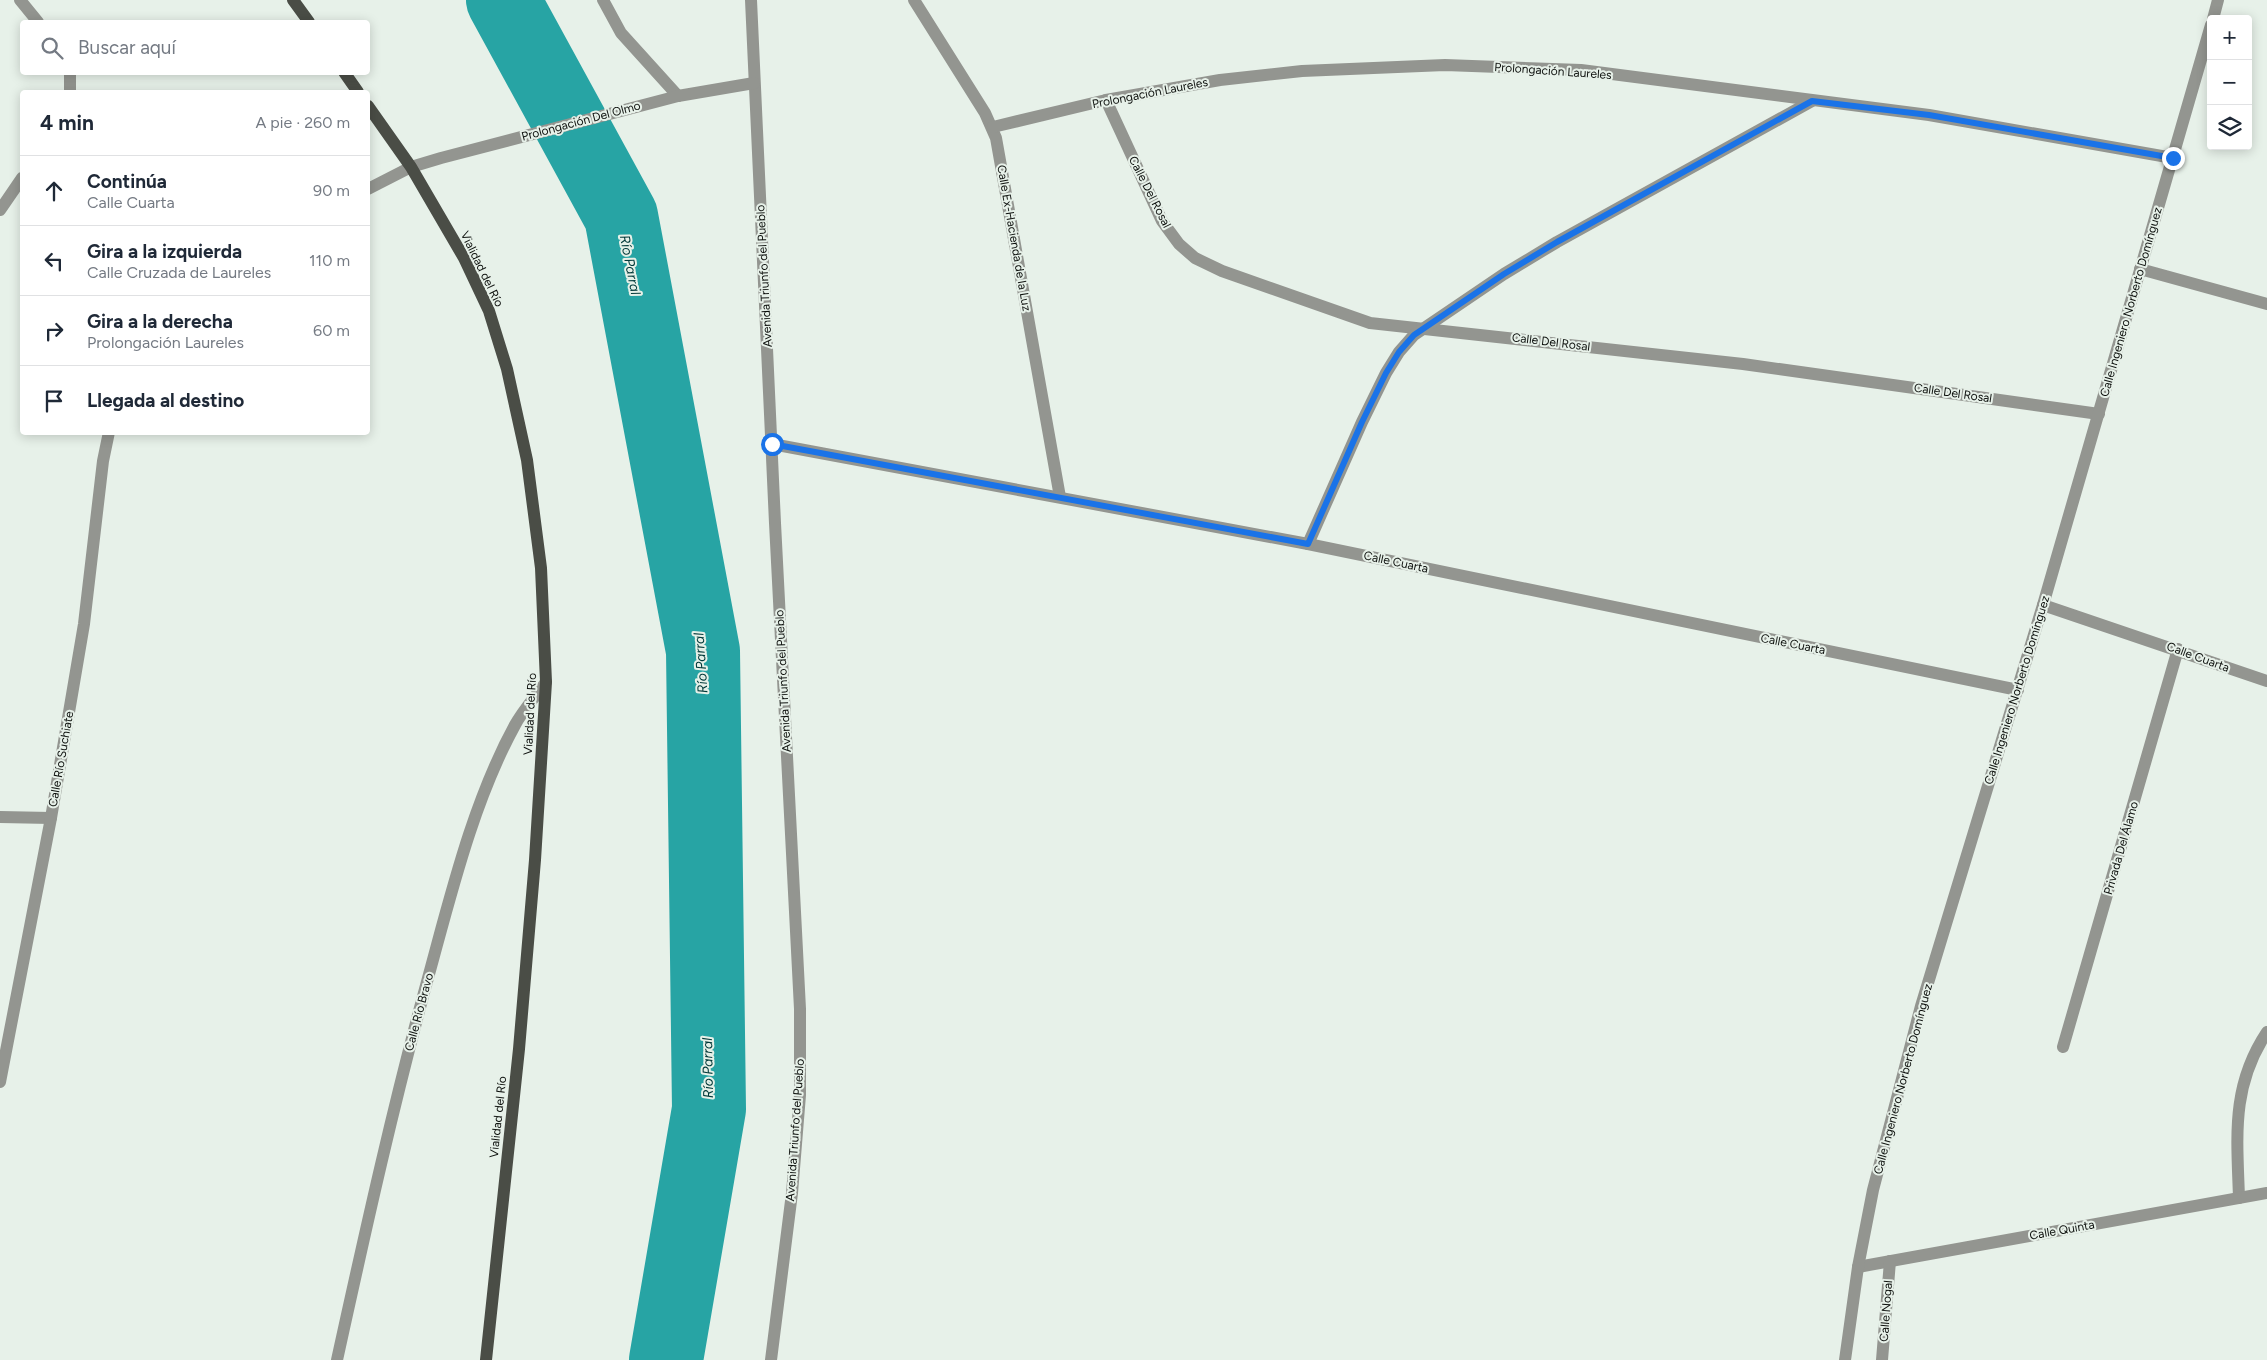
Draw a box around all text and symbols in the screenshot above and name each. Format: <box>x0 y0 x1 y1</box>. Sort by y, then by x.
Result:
map controls <box>2207 15 2252 150</box>
button: + <box>2207 15 2252 60</box>
search box <box>20 20 370 75</box>
icon: search <box>38 34 66 62</box>
text: Buscar aquí <box>78 36 176 59</box>
street label: Prolongación Laureles <box>1494 60 1613 82</box>
button: − <box>2207 60 2252 105</box>
street label: Prolongación Laureles <box>1091 75 1210 111</box>
street label: Prolongación Del Olmo <box>520 98 642 144</box>
button: layers <box>2207 105 2252 150</box>
text: 4 min <box>40 110 94 135</box>
text: A pie · 260 m <box>256 113 350 132</box>
route end <box>2162 147 2185 170</box>
street label: Calle Del Rosal <box>1126 154 1174 230</box>
street label: Calle Ex-Hacienda de la Luz <box>994 164 1034 312</box>
text: Continúa <box>87 170 167 193</box>
icon: ahead <box>40 177 68 205</box>
text: 90 m <box>313 181 350 200</box>
text: Calle Cuarta <box>87 193 175 212</box>
street label: Avenida Triunfo del Pueblo <box>753 204 775 348</box>
street label: Calle Ingeniero Norberto Domínguez <box>2097 205 2165 398</box>
street label: Vialidad del Río <box>458 229 506 309</box>
water label: Río Parral <box>616 234 644 297</box>
text: Gira a la izquierda <box>87 240 242 263</box>
icon: left <box>40 247 68 275</box>
text: 110 m <box>309 251 350 270</box>
text: Calle Cruzada de Laureles <box>87 263 271 282</box>
text: Gira a la derecha <box>87 310 233 333</box>
icon: right <box>40 317 68 345</box>
text: 60 m <box>313 321 350 340</box>
street label: Calle Del Rosal <box>1511 330 1591 354</box>
text: Prolongación Laureles <box>87 333 244 352</box>
street label: Calle Del Rosal <box>1913 381 1993 405</box>
icon: arrive <box>40 387 68 415</box>
text: Llegada al destino <box>87 389 244 412</box>
route start <box>761 433 784 456</box>
street label: Calle Cuarta <box>1362 548 1430 576</box>
street label: Calle Ingeniero Norberto Domínguez <box>1982 594 2052 786</box>
street label: Avenida Triunfo del Pueblo <box>772 609 794 753</box>
water label: Río Parral <box>690 631 712 694</box>
street label: Calle Cuarta <box>1759 631 1827 657</box>
street label: Calle Cuarta <box>2165 639 2231 675</box>
street label: Vialidad del Río <box>521 673 539 755</box>
street label: Calle Río Suchiate <box>46 710 76 808</box>
street label: Privada Del Álamo <box>2101 800 2141 896</box>
street label: Calle Río Bravo <box>402 971 436 1053</box>
street label: Calle Ingeniero Norberto Domínguez <box>1871 982 1935 1176</box>
water label: Río Parral <box>699 1037 717 1098</box>
street label: Avenida Triunfo del Pueblo <box>783 1058 807 1202</box>
street label: Vialidad del Río <box>487 1075 509 1159</box>
street label: Calle Quinta <box>2028 1217 2096 1243</box>
street label: Calle Nogal <box>1877 1280 1895 1342</box>

